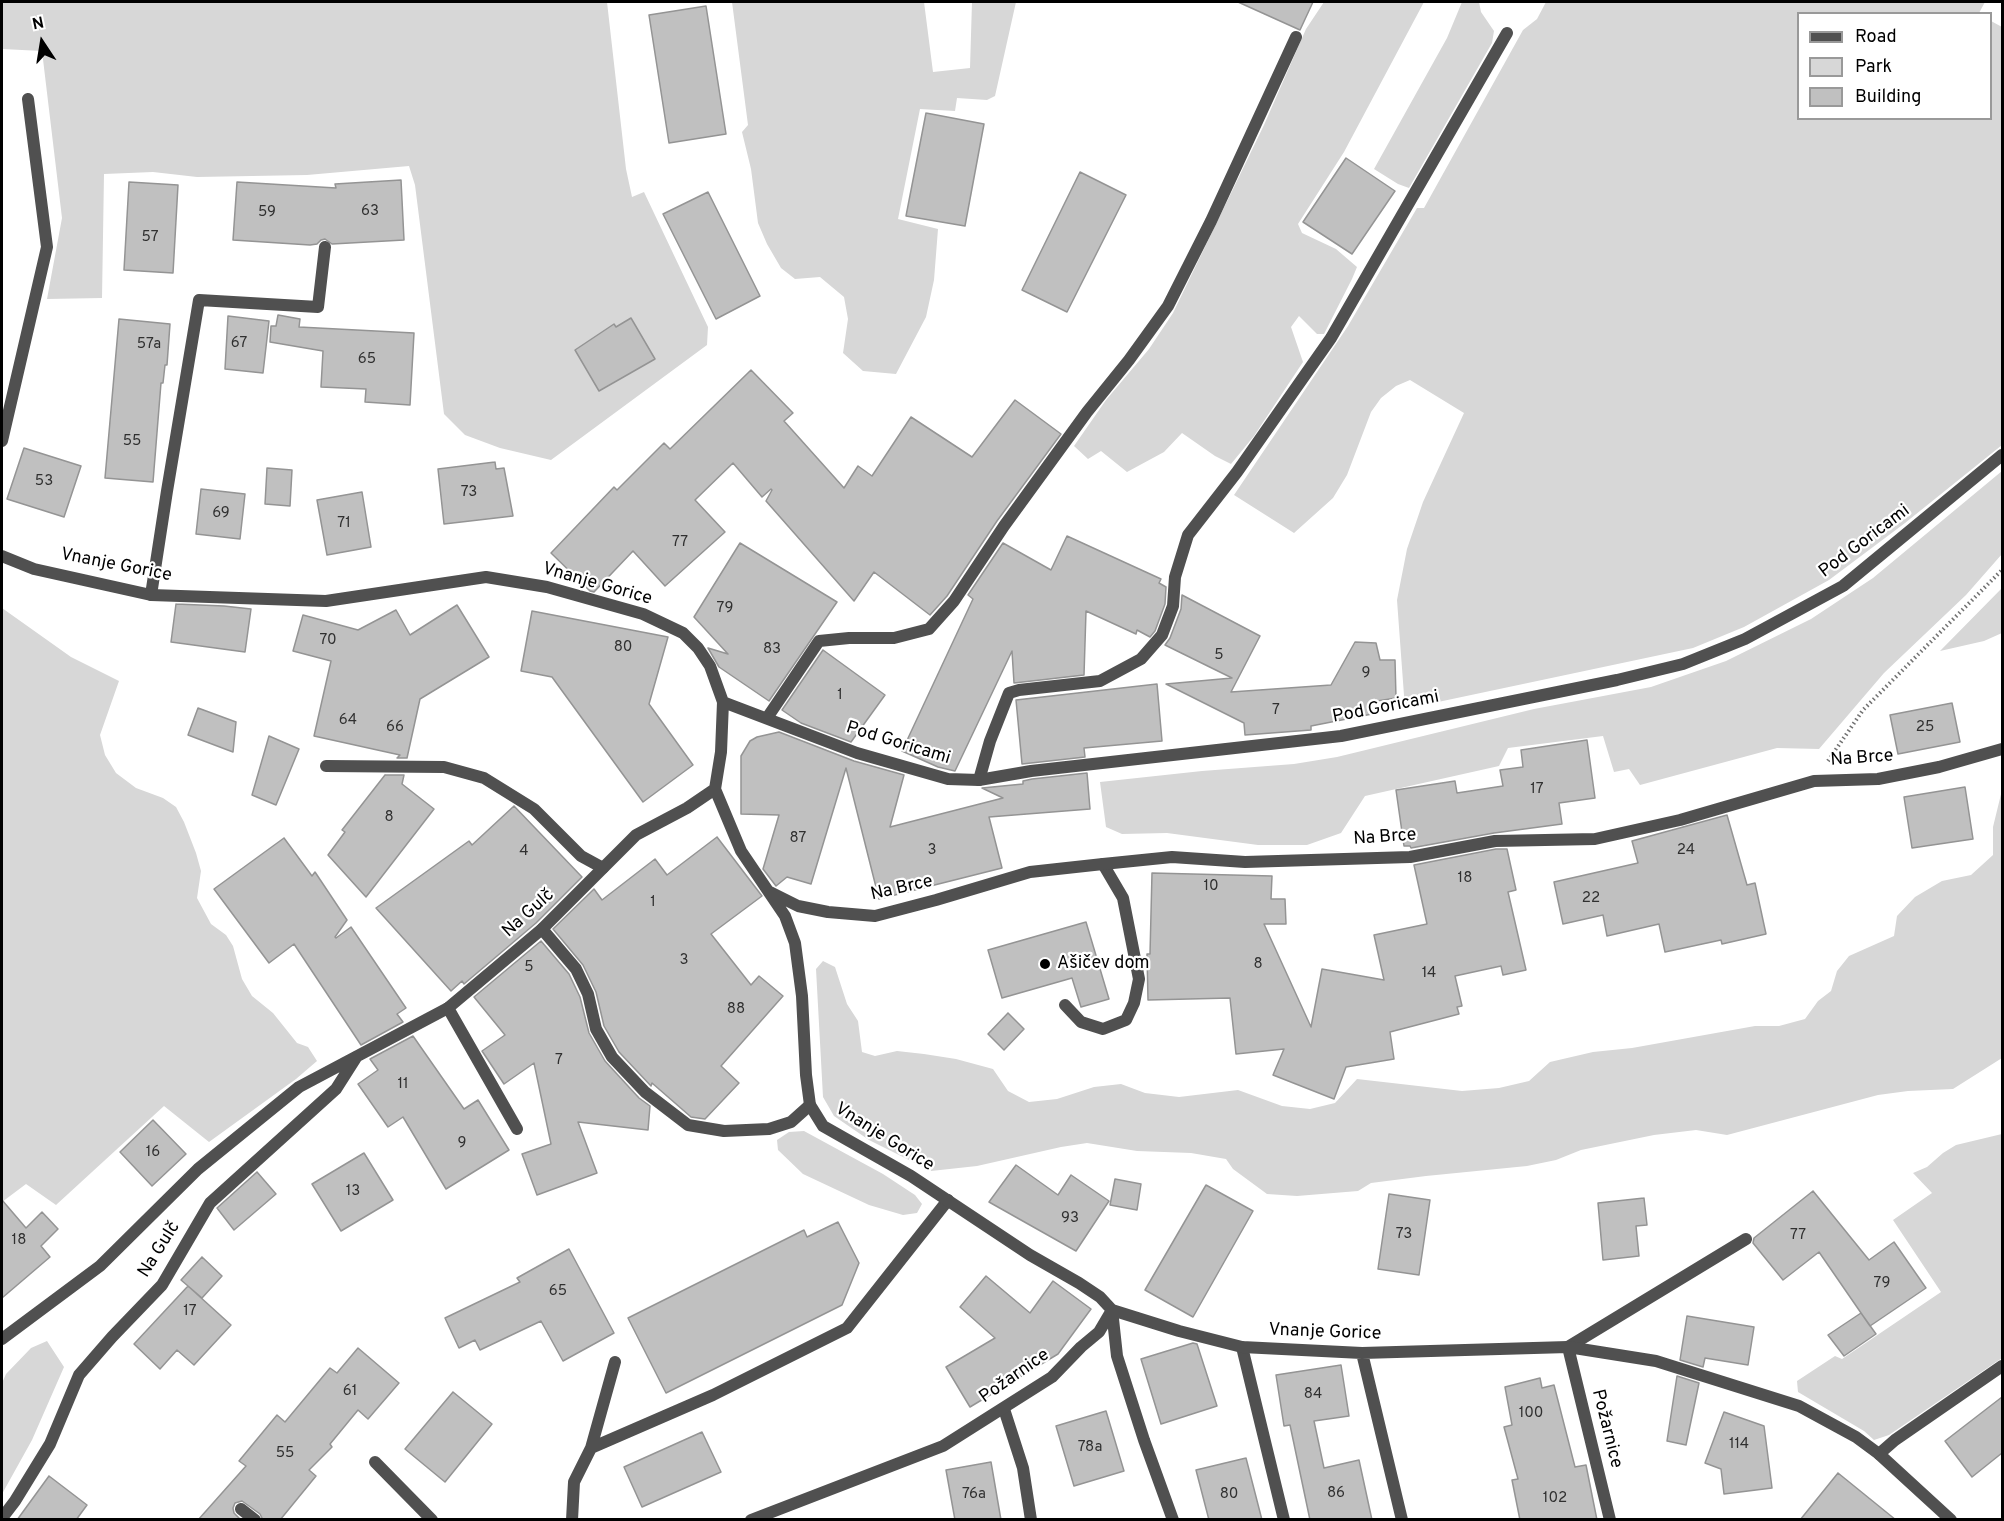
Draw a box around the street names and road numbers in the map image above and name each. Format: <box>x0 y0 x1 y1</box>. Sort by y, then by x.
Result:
street label: Pod Goricami <box>1815 501 1915 583</box>
street label: Vnanje Gorice <box>59 545 173 587</box>
street label: Vnanje Gorice <box>540 559 654 611</box>
street label: Pod Goricami <box>1331 687 1441 729</box>
street label: Pod Goricami <box>843 718 953 770</box>
street label: Na Brce <box>1830 746 1894 772</box>
street label: Na Brce <box>1353 825 1417 851</box>
street label: Na Brce <box>869 871 935 907</box>
street label: Na Gulč <box>499 885 559 943</box>
street label: Vnanje Gorice <box>830 1099 938 1177</box>
street label: Na Gulč <box>134 1218 186 1282</box>
street label: Vnanje Gorice <box>1268 1320 1382 1346</box>
street label: Požarnice <box>976 1345 1054 1409</box>
street label: Požarnice <box>1586 1387 1626 1471</box>

